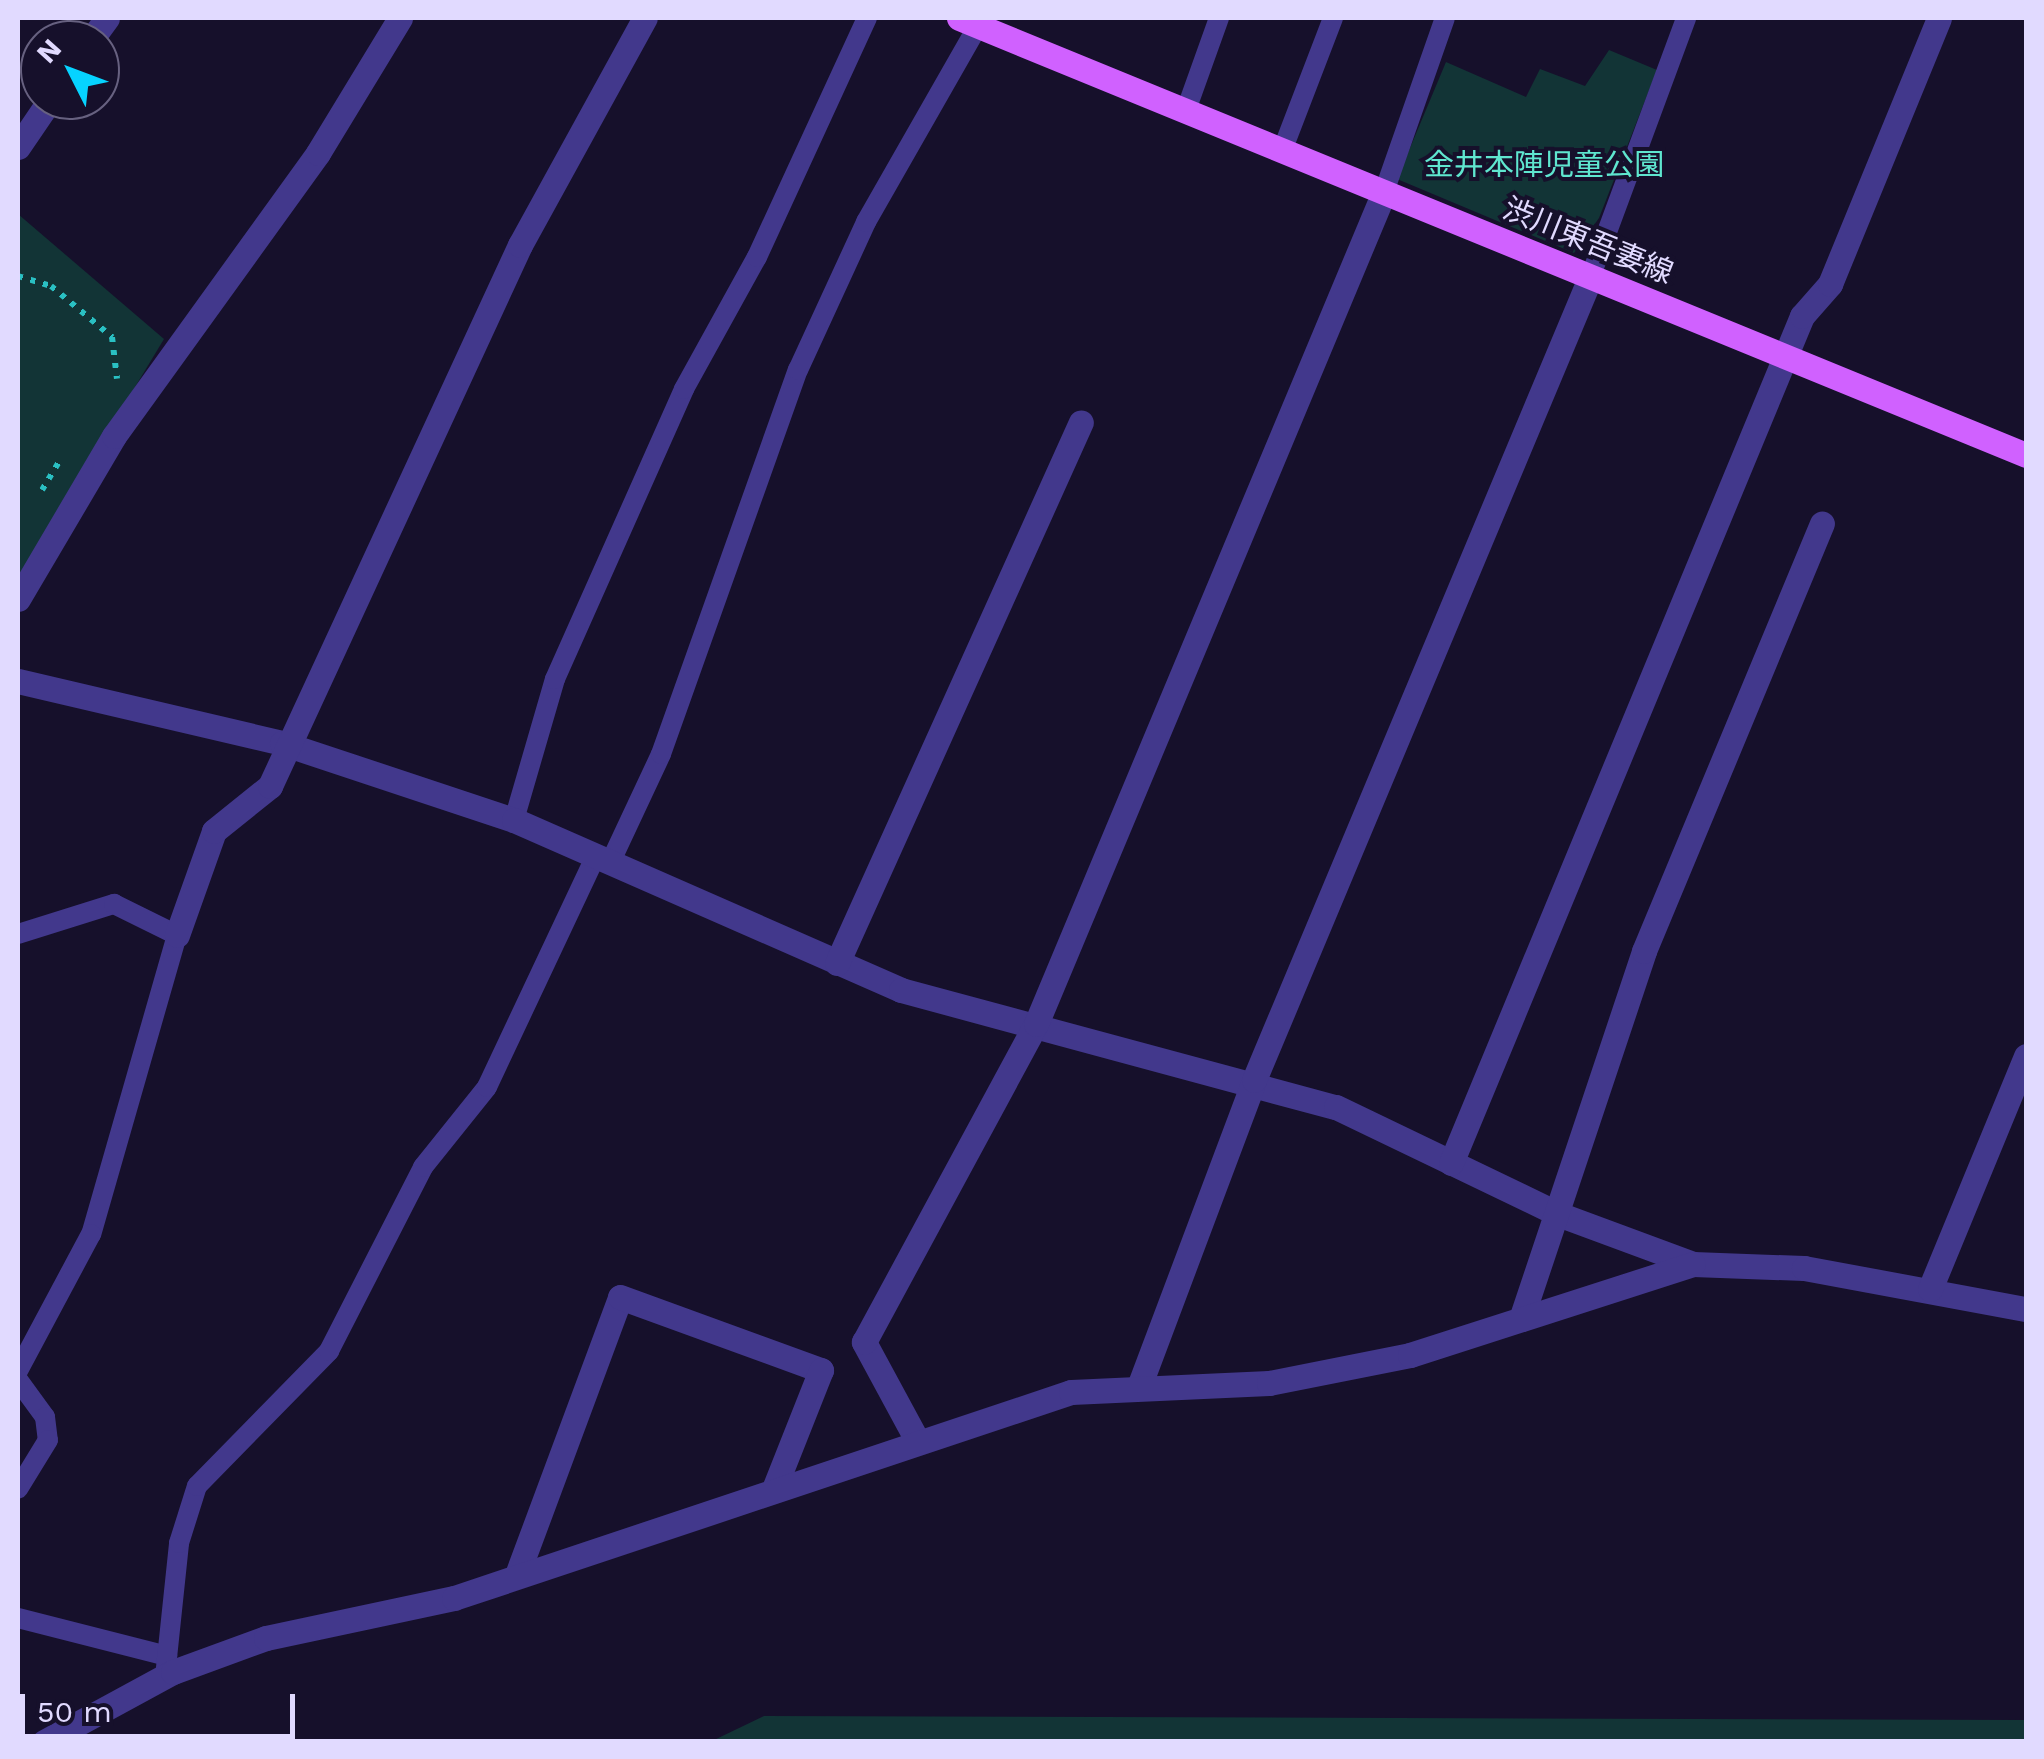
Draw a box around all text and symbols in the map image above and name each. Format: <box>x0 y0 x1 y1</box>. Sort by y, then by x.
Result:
north arrow <box>20 20 120 120</box>
text: N <box>30 32 68 70</box>
park label: 金井本陣児童公園 <box>1424 147 1664 183</box>
street label: 渋川東吾妻線 <box>1498 191 1678 291</box>
scale bar <box>25 1674 300 1736</box>
text: 50 m <box>37 1694 112 1729</box>

